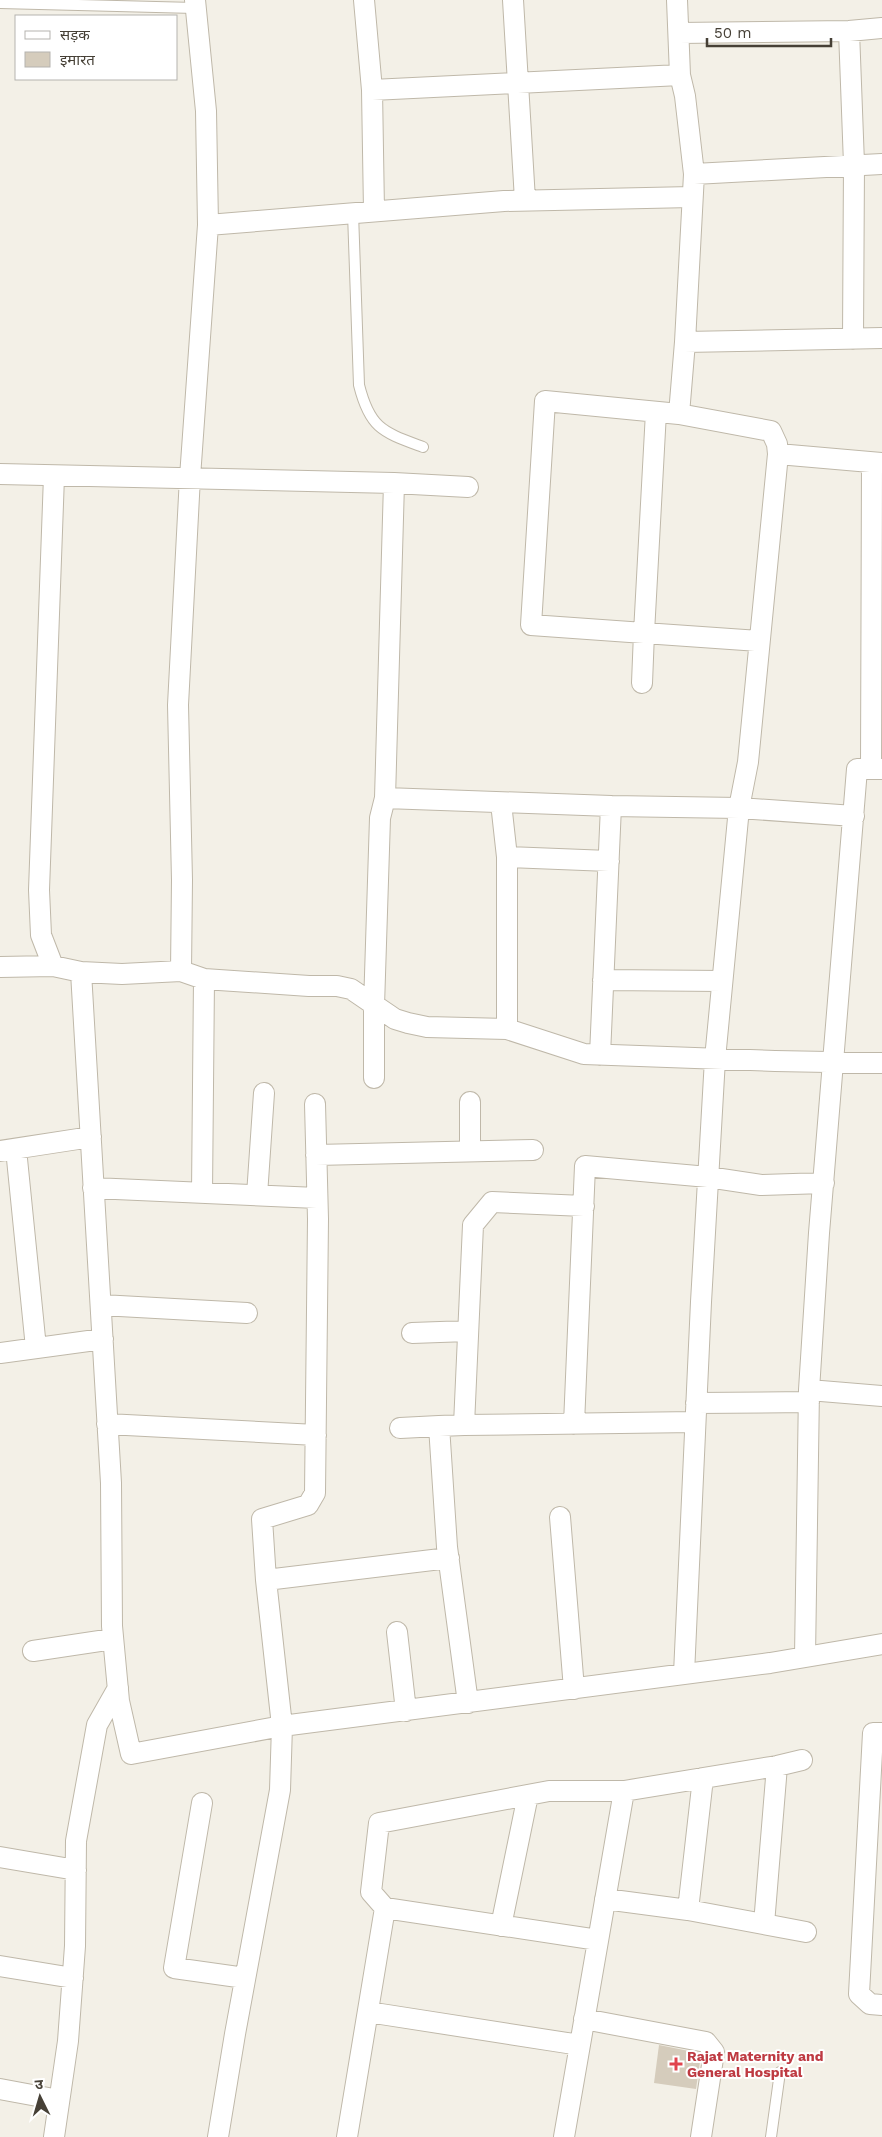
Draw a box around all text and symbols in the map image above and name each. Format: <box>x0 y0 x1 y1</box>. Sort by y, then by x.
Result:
legend <box>15 15 178 80</box>
scale bar <box>707 15 831 47</box>
text: 50 m <box>714 24 751 42</box>
text: सड़क <box>60 26 90 44</box>
text: इमारत <box>60 51 95 69</box>
place label: Rajat Maternity and General Hospital <box>687 2048 824 2080</box>
marker: Rajat Maternity and General Hospital <box>669 2057 683 2071</box>
north arrow <box>15 2072 65 2122</box>
text: उ <box>34 2076 44 2092</box>

